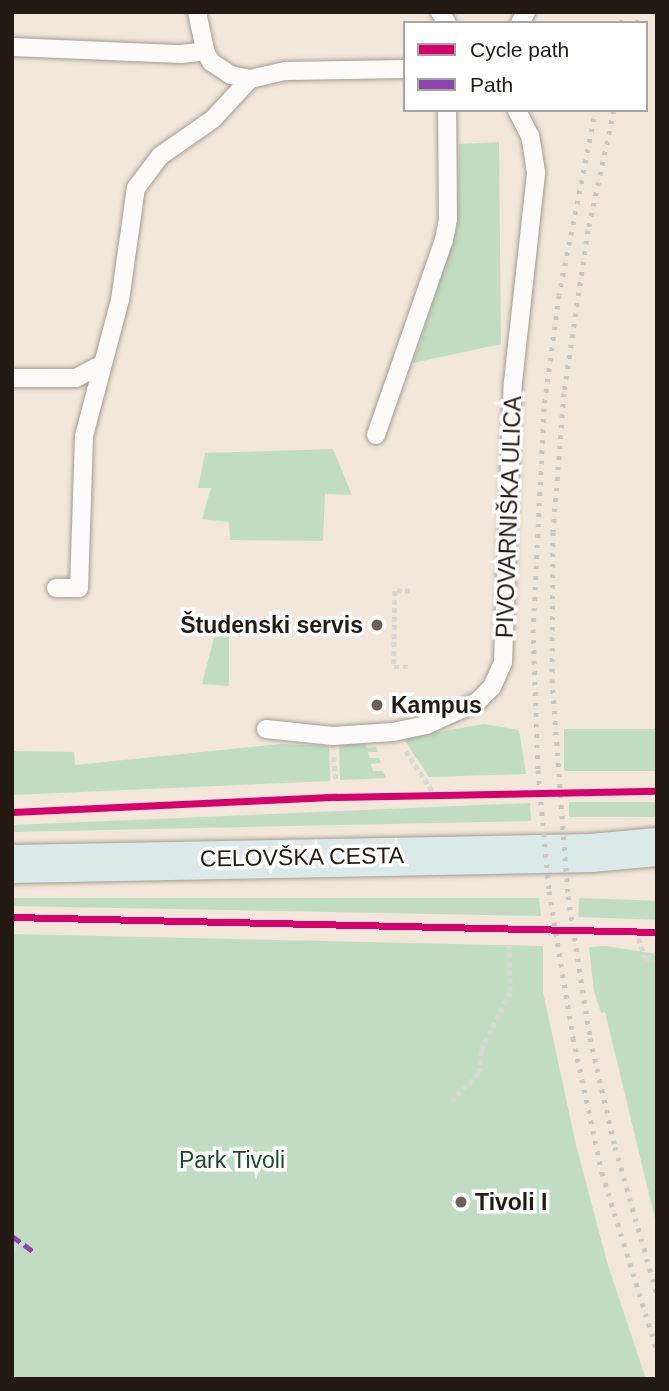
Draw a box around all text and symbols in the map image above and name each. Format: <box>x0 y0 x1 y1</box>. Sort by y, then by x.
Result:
legend <box>403 21 648 112</box>
text: Cycle path <box>470 38 569 61</box>
text: Path <box>470 73 513 96</box>
street label: PIVOVARNIŠKA ULICA <box>491 395 527 639</box>
place label: Študenski servis <box>180 611 363 639</box>
marker: Študenski servis <box>369 617 385 633</box>
place label: Kampus <box>391 691 482 719</box>
marker: Kampus <box>369 697 385 713</box>
street label: CELOVŠKA CESTA <box>199 841 405 873</box>
park label: Park Tivoli <box>179 1146 285 1174</box>
place label: Tivoli I <box>475 1188 547 1216</box>
marker: Tivoli I <box>453 1194 469 1210</box>

